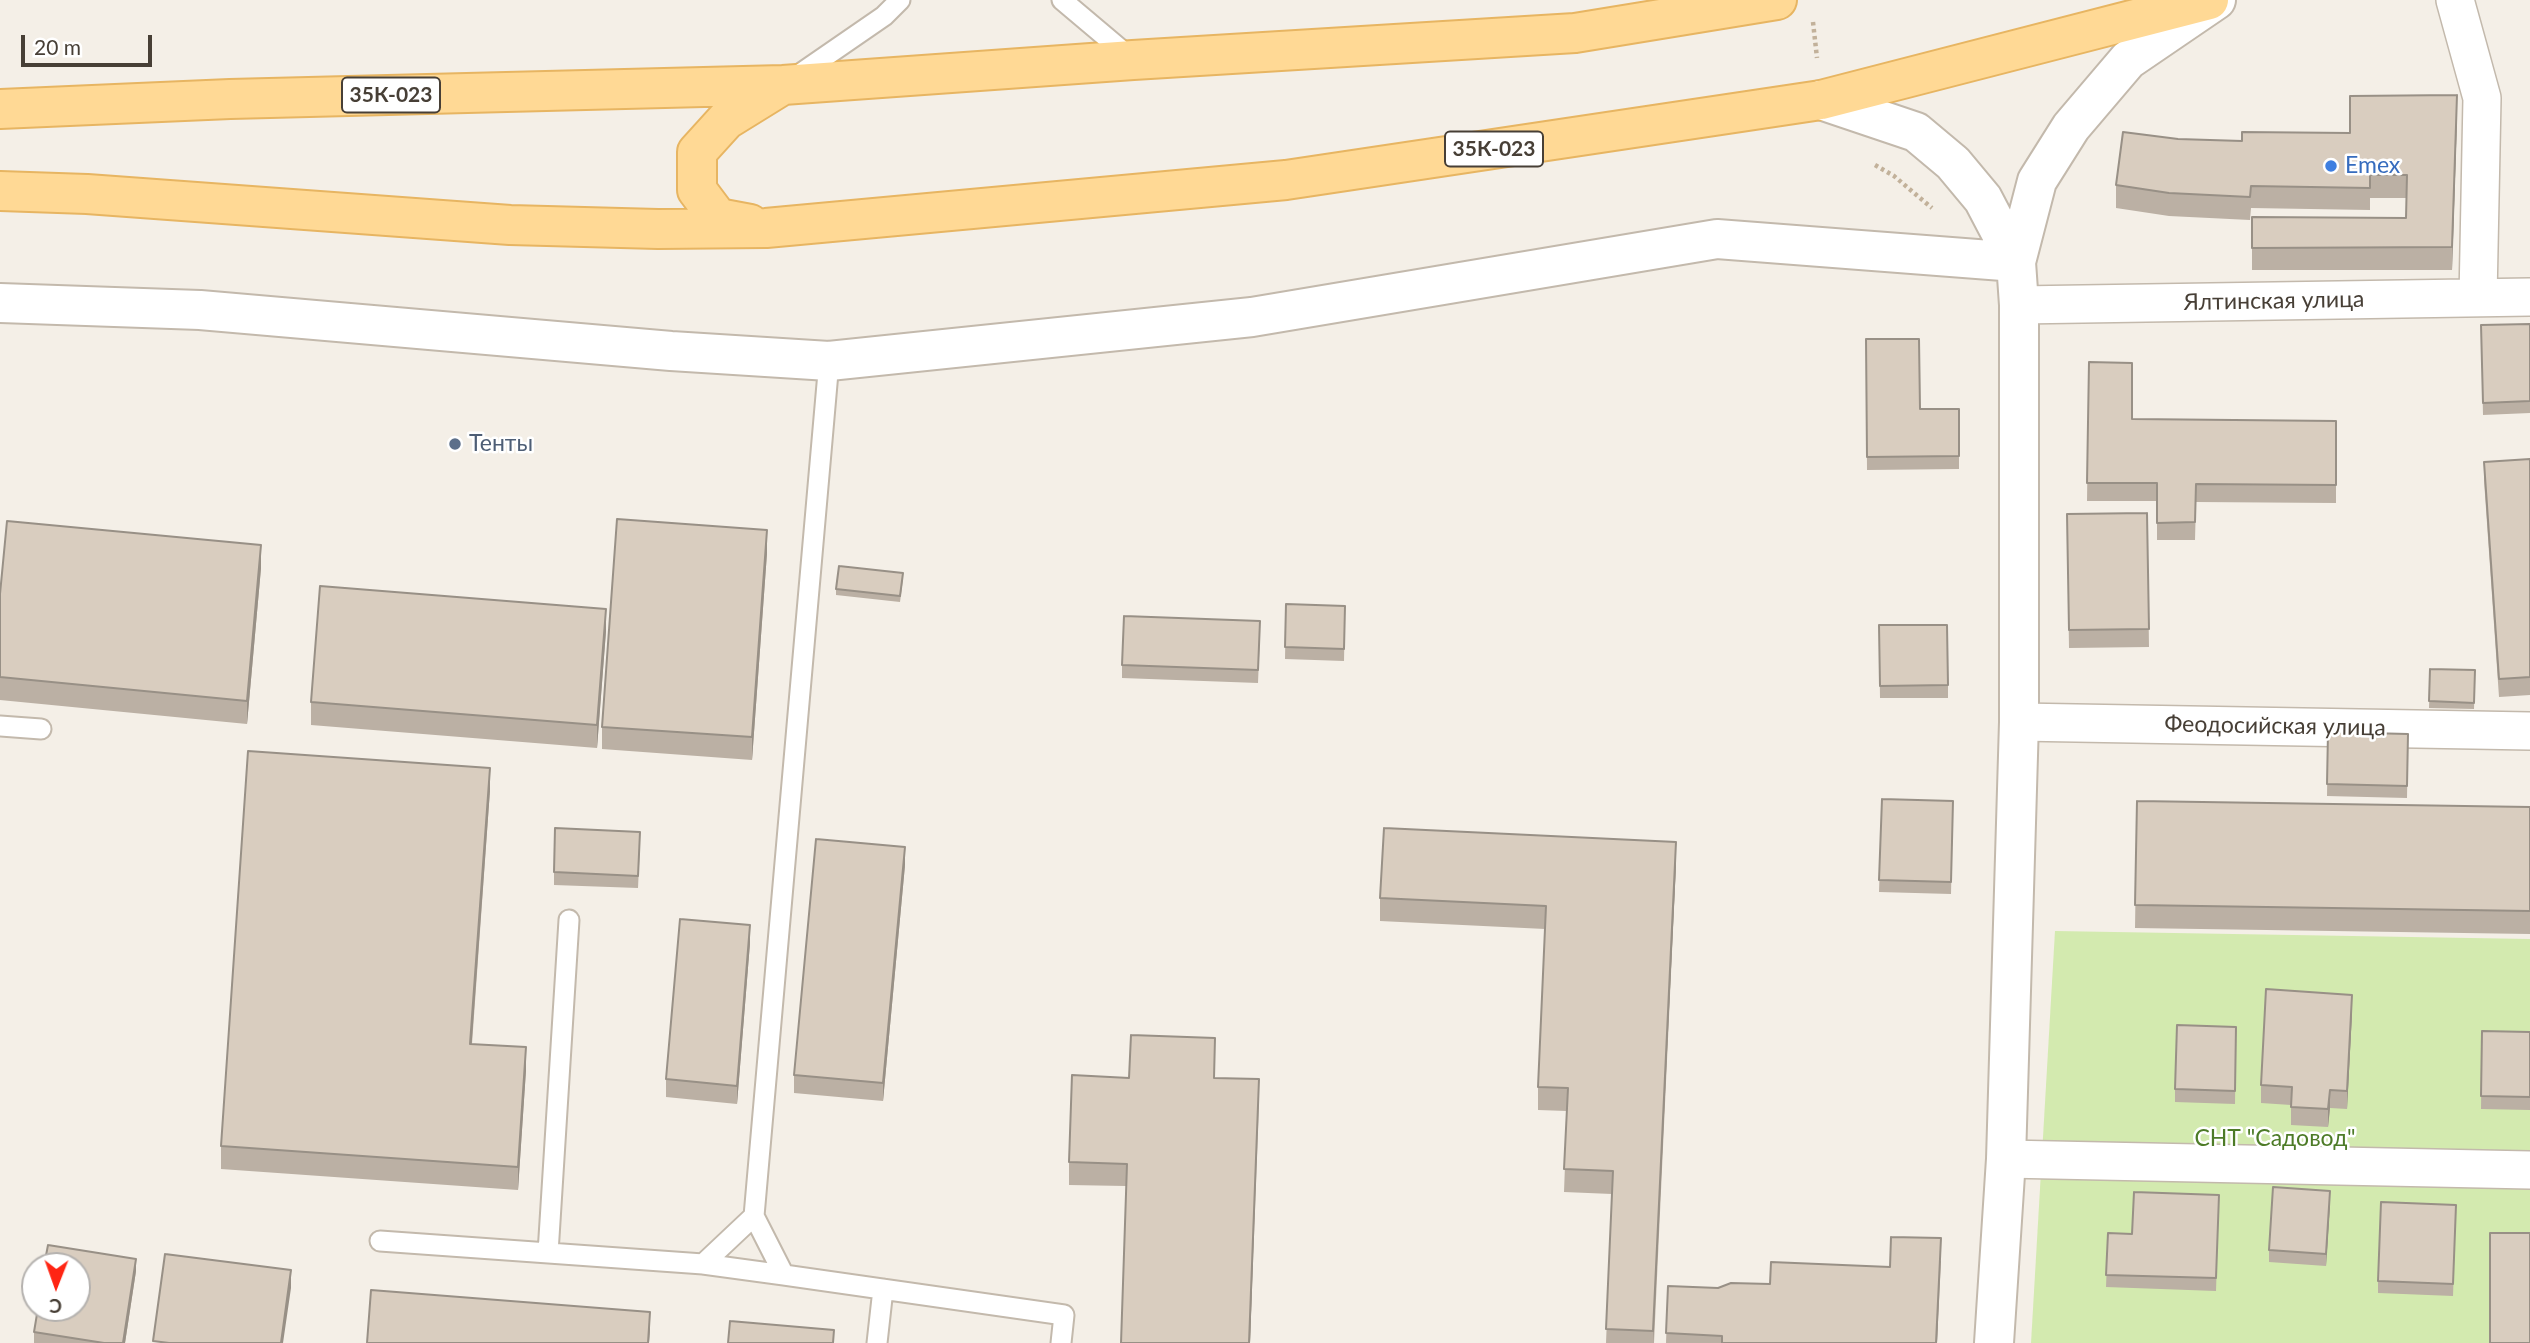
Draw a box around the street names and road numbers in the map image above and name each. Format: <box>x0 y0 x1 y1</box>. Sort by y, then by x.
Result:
road number: 35К-023 <box>342 78 440 112</box>
road number: 35К-023 <box>1445 132 1543 166</box>
street label: Ялтинская улица <box>2183 286 2365 316</box>
street label: Феодосийская улица <box>2164 710 2386 742</box>

